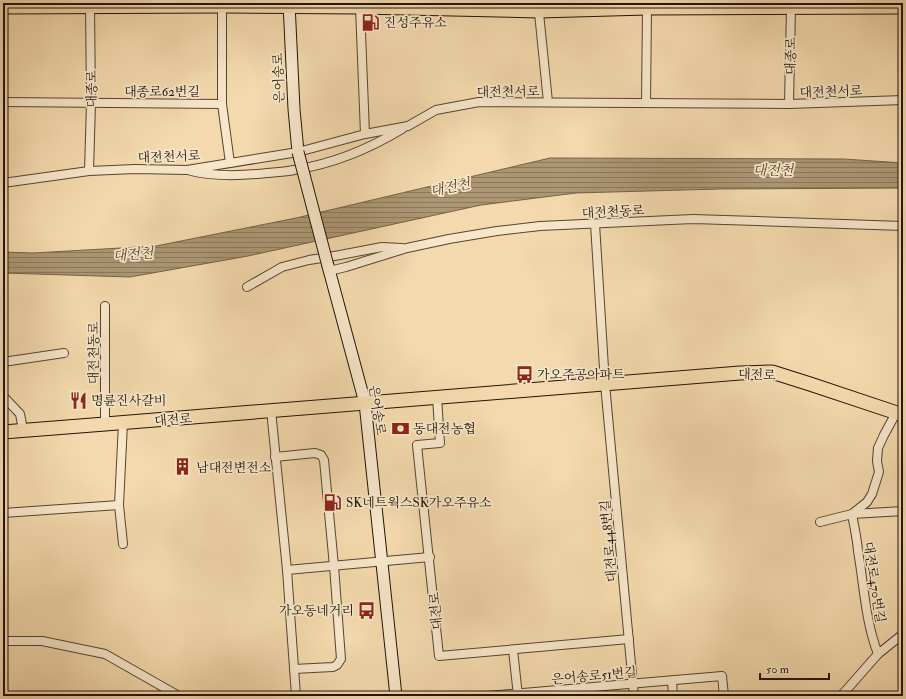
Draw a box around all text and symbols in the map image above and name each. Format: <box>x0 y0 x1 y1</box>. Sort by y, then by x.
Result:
fuel station icon: 진성주유소 <box>361 12 381 32</box>
place label: 진성주유소 <box>384 15 447 31</box>
street label: 대종로 <box>783 37 799 75</box>
street label: 은어송로 <box>270 52 288 103</box>
street label: 대종로 <box>84 70 100 108</box>
street label: 대전천서로 <box>476 83 540 101</box>
street label: 대전천서로 <box>799 83 863 101</box>
street label: 대종로62번길 <box>124 84 200 100</box>
street label: 대전천서로 <box>137 148 201 166</box>
water label: 대전천 <box>753 162 795 179</box>
water label: 대전천 <box>428 175 473 200</box>
street label: 대전천동로 <box>581 202 645 222</box>
water label: 대전천 <box>112 244 155 265</box>
street label: 대전천동로 <box>86 321 102 384</box>
bus stop icon: 가오주공아파트 <box>514 364 534 384</box>
street label: 대전로 <box>738 366 777 384</box>
place label: 가오주공아파트 <box>537 367 625 383</box>
street label: 은어송로 <box>365 384 389 437</box>
restaurant icon: 명륜진사갈비 <box>68 390 88 410</box>
place label: 명륜진사갈비 <box>91 393 166 409</box>
street label: 대전로 <box>154 410 193 430</box>
bank icon: 동대전농협 <box>390 418 410 438</box>
place label: 동대전농협 <box>413 421 476 437</box>
building icon: 남대전변전소 <box>173 457 193 477</box>
place label: 남대전변전소 <box>196 460 272 476</box>
fuel station icon: SK네트웍스SK가오주유소 <box>323 492 343 512</box>
place label: SK네트웍스SK가오주유소 <box>346 495 492 511</box>
street label: 대전로448번길 <box>597 499 621 583</box>
street label: 대전로470번길 <box>860 540 888 624</box>
street label: 대전로 <box>426 591 446 630</box>
bus stop icon: 가오동네거리 <box>357 600 377 620</box>
place label: 가오동네거리 <box>279 603 354 619</box>
scale bar <box>760 655 829 681</box>
text: 50 m <box>766 662 790 677</box>
street label: 은어송로51번길 <box>551 664 637 688</box>

